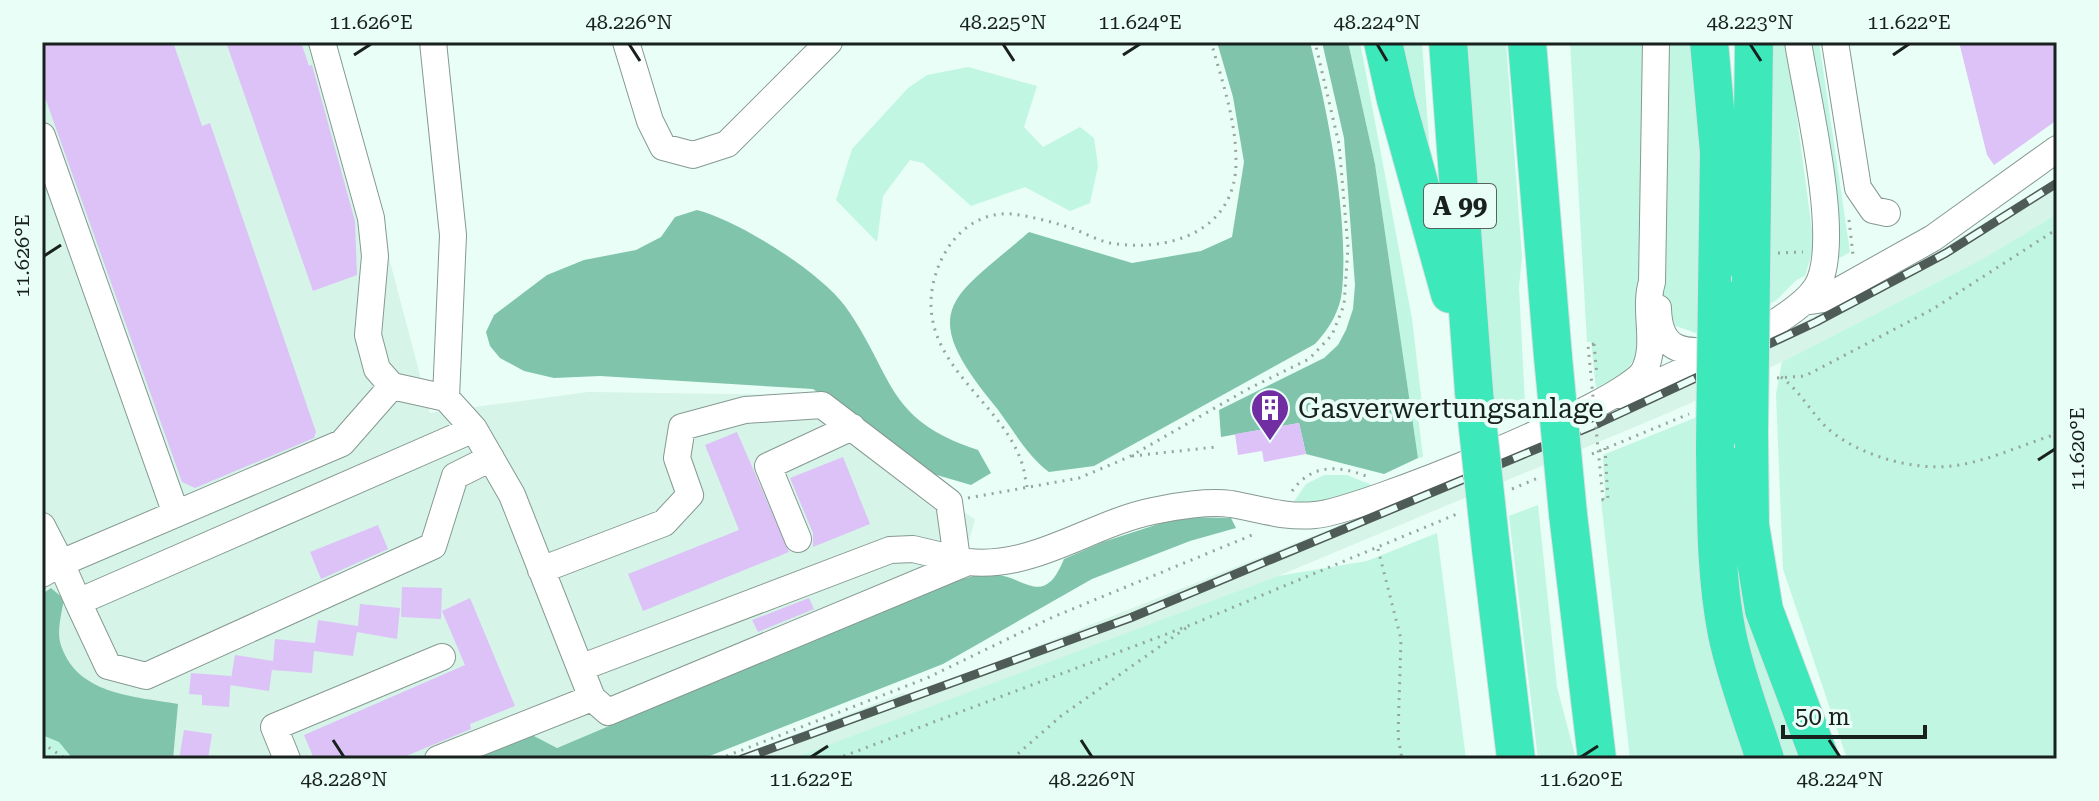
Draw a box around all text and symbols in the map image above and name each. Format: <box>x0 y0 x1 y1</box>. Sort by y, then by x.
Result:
text: 11.626°E <box>329 10 413 34</box>
text: 48.226°N <box>586 10 672 34</box>
text: 48.225°N <box>960 10 1046 34</box>
text: 11.624°E <box>1098 10 1182 34</box>
text: 48.224°N <box>1334 10 1420 34</box>
text: 48.223°N <box>1707 10 1793 34</box>
text: 11.622°E <box>1867 10 1951 34</box>
road number: A 99 <box>1424 184 1496 228</box>
text: 11.626°E <box>10 214 34 298</box>
building icon: Gasverwertungsanlage <box>1249 387 1291 442</box>
place label: Gasverwertungsanlage <box>1298 392 1604 425</box>
text: 11.620°E <box>2065 407 2089 491</box>
scale bar <box>1783 689 1925 739</box>
text: 50 m <box>1795 703 1850 731</box>
text: 48.228°N <box>301 767 387 791</box>
text: 11.622°E <box>769 767 853 791</box>
text: 48.226°N <box>1049 767 1135 791</box>
text: 11.620°E <box>1539 767 1623 791</box>
text: 48.224°N <box>1797 767 1883 791</box>

